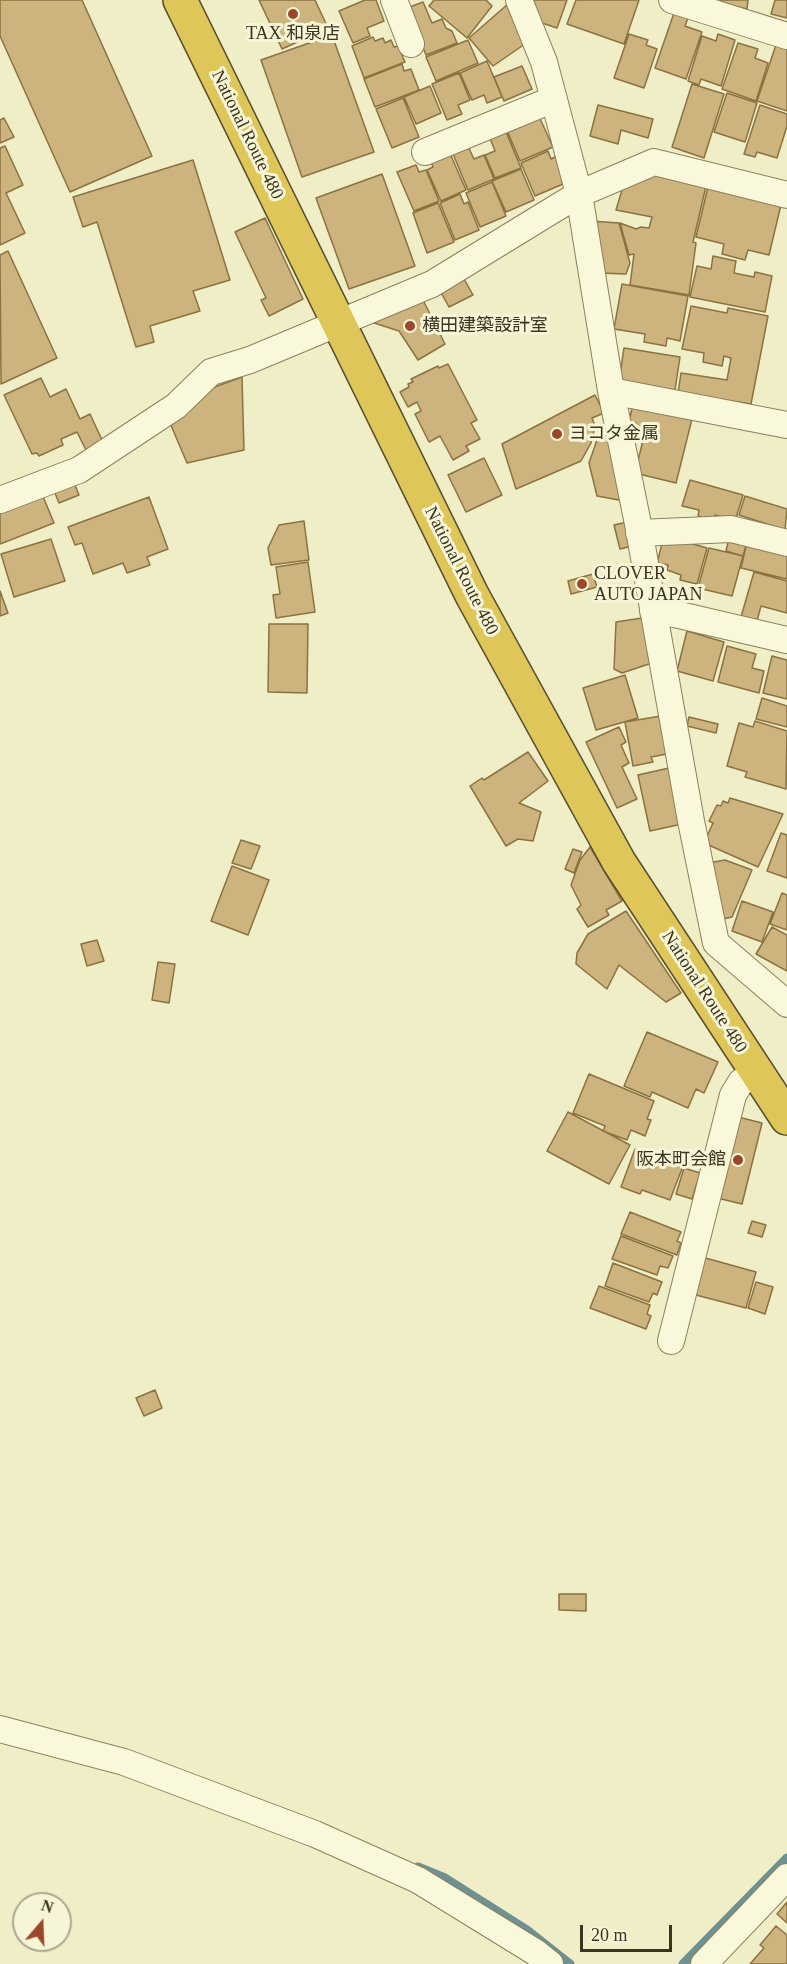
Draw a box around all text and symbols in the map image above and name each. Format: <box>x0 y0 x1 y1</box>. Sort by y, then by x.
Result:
marker: TAX 和泉店 <box>286 7 300 21</box>
place label: TAX 和泉店 <box>246 23 340 45</box>
street label: National Route 480 <box>206 67 288 203</box>
place label: 横田建築設計室 <box>422 315 548 337</box>
marker: 横田建築設計室 <box>403 319 417 333</box>
place label: ヨコタ金属 <box>569 423 659 445</box>
marker: ヨコタ金属 <box>550 427 564 441</box>
street label: National Route 480 <box>419 503 503 639</box>
place label: CLOVER AUTO JAPAN <box>594 563 703 606</box>
marker: CLOVER AUTO JAPAN <box>575 577 589 591</box>
street label: National Route 480 <box>657 927 751 1057</box>
place label: 阪本町会館 <box>636 1149 726 1171</box>
marker: 阪本町会館 <box>731 1153 745 1167</box>
north arrow <box>12 1892 72 1952</box>
text: N <box>39 1896 56 1916</box>
scale bar <box>583 1913 674 1951</box>
text: 20 m <box>591 1925 628 1945</box>

